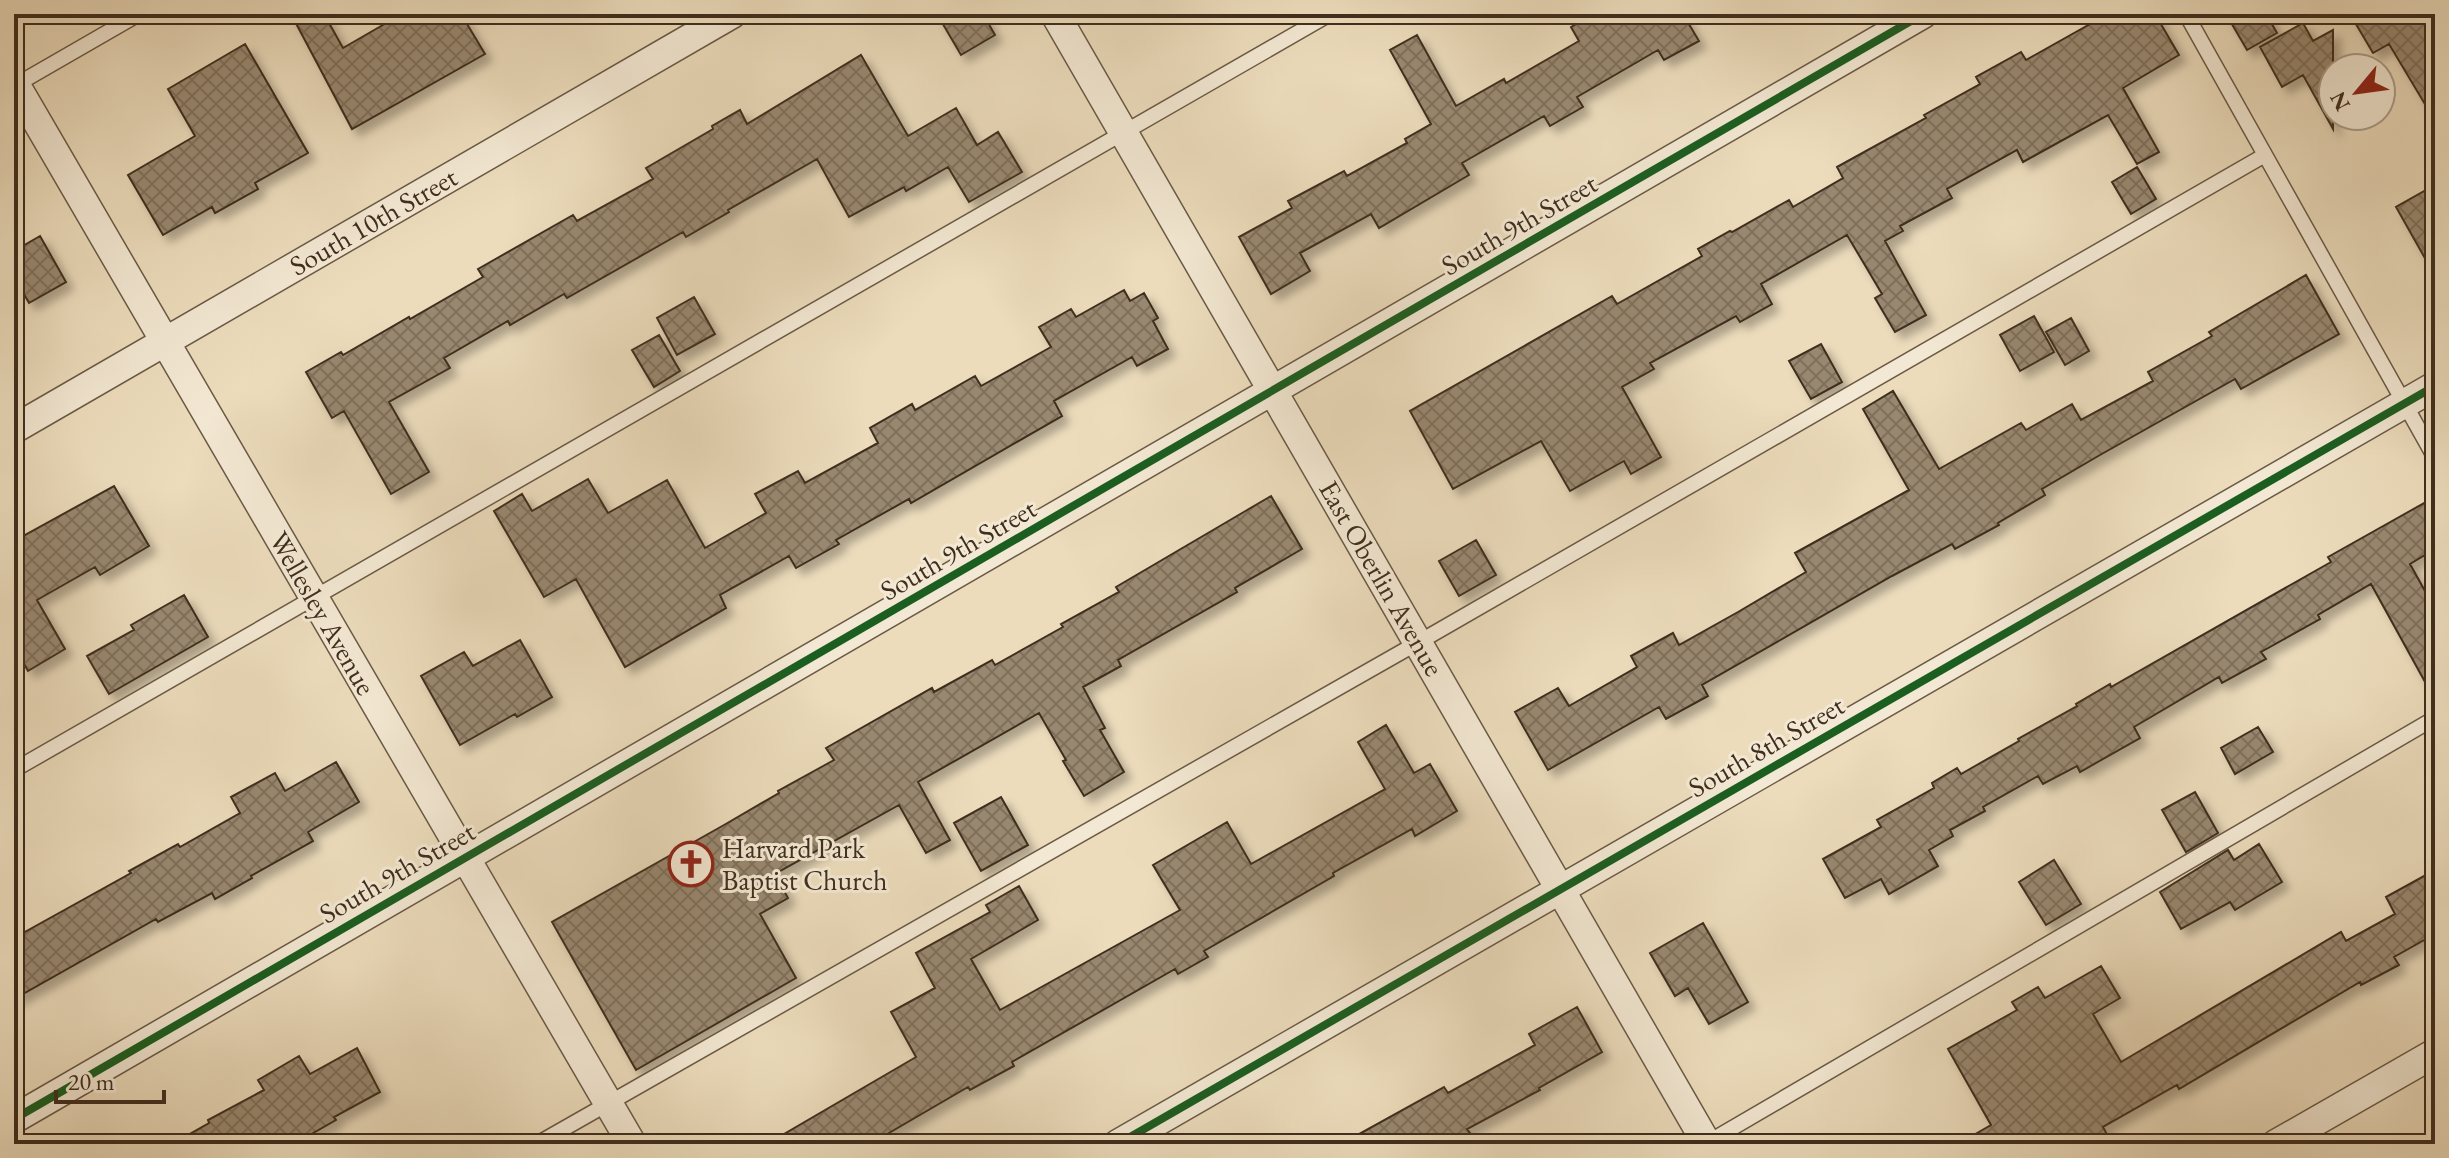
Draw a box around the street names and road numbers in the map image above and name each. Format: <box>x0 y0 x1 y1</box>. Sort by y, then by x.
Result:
street label: South 10th Street <box>283 158 463 284</box>
street label: South 9th Street <box>1435 165 1604 283</box>
street label: East Oberlin Avenue <box>1311 474 1453 682</box>
street label: South 9th Street <box>874 490 1043 608</box>
street label: Wellesley Avenue <box>262 525 384 701</box>
street label: South 8th Street <box>1682 687 1851 805</box>
street label: South 9th Street <box>313 813 482 931</box>

